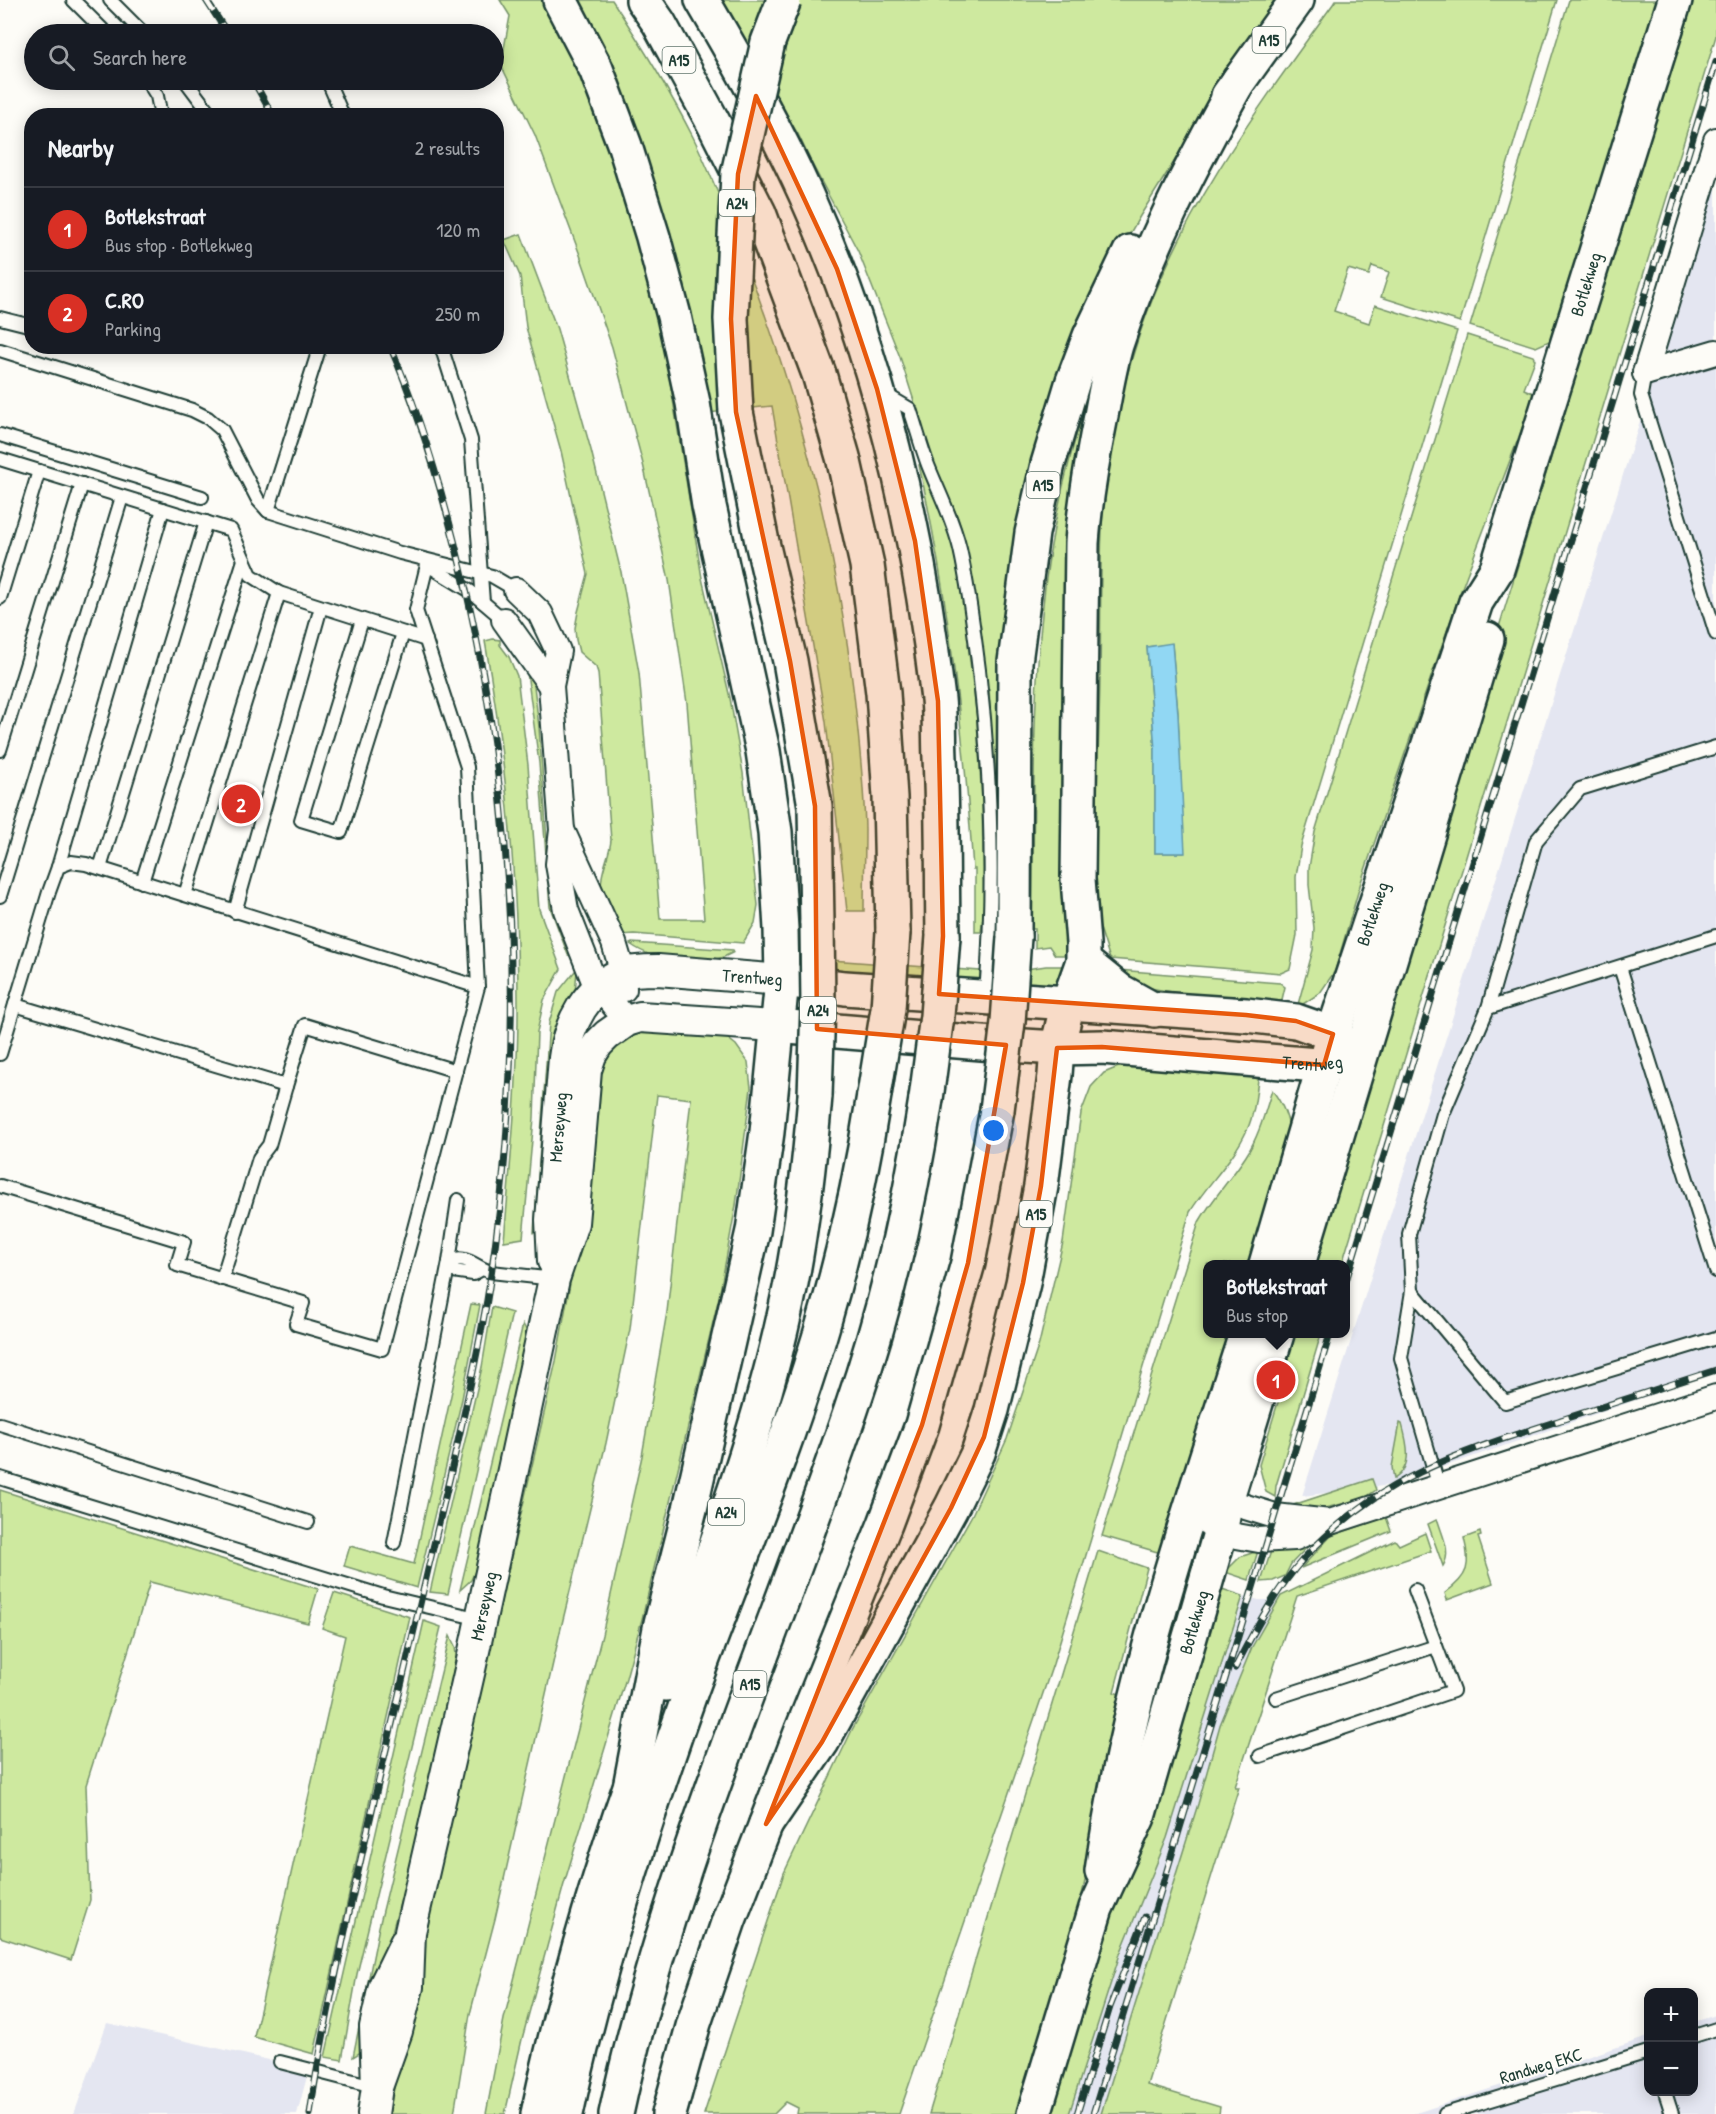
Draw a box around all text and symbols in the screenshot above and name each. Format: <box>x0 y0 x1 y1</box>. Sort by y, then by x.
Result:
search box <box>24 24 504 90</box>
road number: A15 <box>1252 27 1286 53</box>
icon: search <box>45 41 78 74</box>
text: Search here <box>93 42 187 72</box>
road number: A15 <box>662 47 696 73</box>
text: Nearby <box>48 130 114 165</box>
text: 2 results <box>415 134 480 161</box>
road number: A24 <box>719 190 755 216</box>
text: Botlekstraat <box>105 201 206 231</box>
text: 1 <box>64 216 71 243</box>
text: 120 m <box>436 216 480 243</box>
text: Bus stop · Botlekweg <box>105 231 253 258</box>
street label: Botlekweg <box>1564 249 1607 319</box>
text: C.RO <box>105 285 144 315</box>
text: 2 <box>63 300 72 327</box>
text: 250 m <box>435 300 480 327</box>
text: Parking <box>105 315 161 342</box>
road number: A15 <box>1026 472 1060 498</box>
pin: 2 <box>222 782 260 826</box>
street label: Botlekweg <box>1350 879 1394 949</box>
street label: Trentweg <box>721 962 783 992</box>
road number: A24 <box>800 997 836 1023</box>
street label: Trentweg <box>1281 1049 1344 1077</box>
street label: Merseyweg <box>543 1091 573 1163</box>
your location <box>979 1116 1008 1145</box>
road number: A15 <box>1020 1201 1052 1227</box>
popup <box>1203 1260 1350 1338</box>
text: Botlekstraat <box>1226 1271 1327 1301</box>
text: Bus stop <box>1226 1301 1288 1328</box>
pin: 1 <box>1256 1358 1296 1402</box>
road number: A24 <box>708 1499 744 1525</box>
street label: Merseyweg <box>464 1569 503 1643</box>
street label: Botlekweg <box>1173 1587 1215 1657</box>
road number: A15 <box>734 1671 766 1697</box>
map controls <box>1644 1988 1698 2096</box>
button: + <box>1644 1988 1698 2042</box>
street label: Randweg EKC <box>1496 2041 1585 2090</box>
button: − <box>1644 2042 1698 2096</box>

